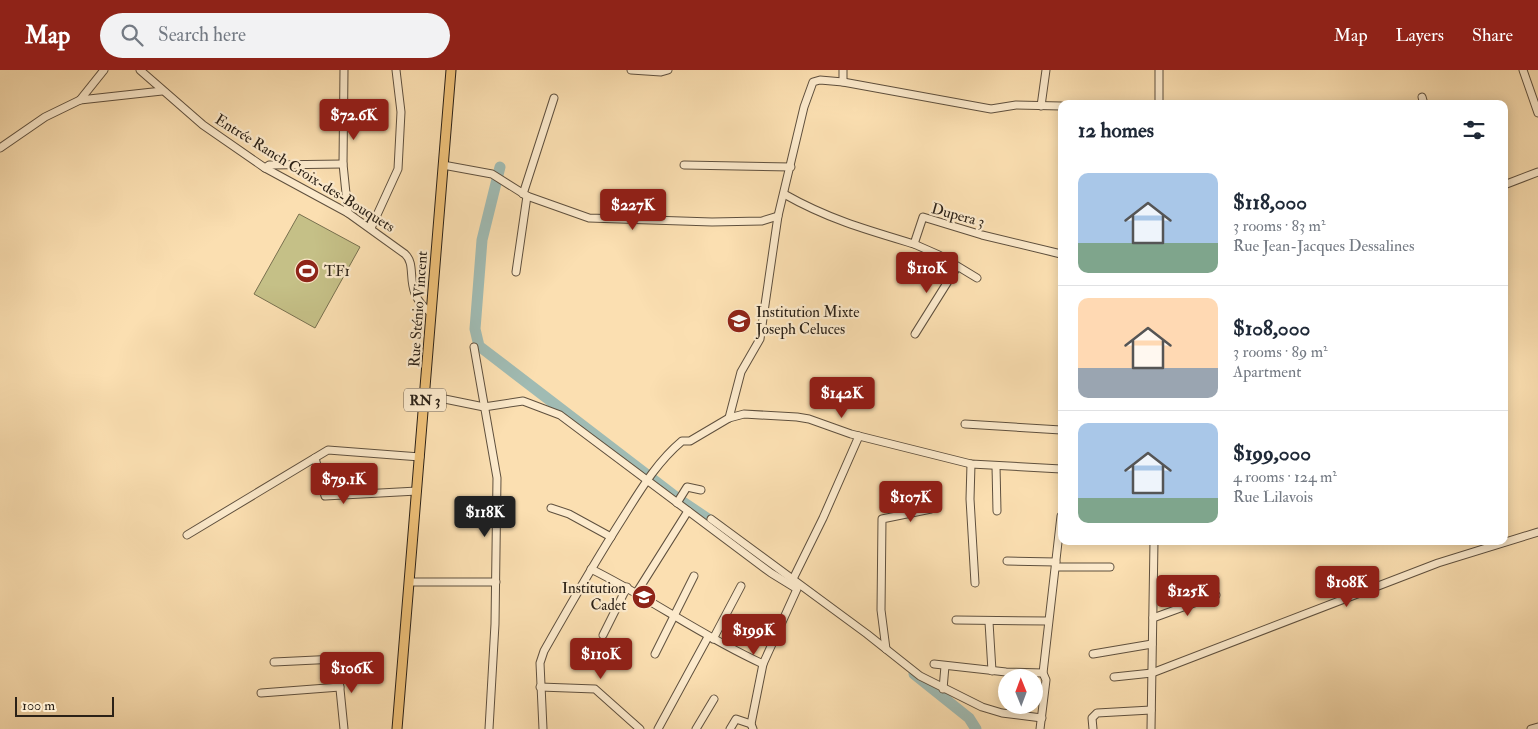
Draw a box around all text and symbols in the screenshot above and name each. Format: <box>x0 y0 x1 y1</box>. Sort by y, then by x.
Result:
search box <box>100 13 450 58</box>
text: Map <box>25 20 70 51</box>
icon: search <box>118 21 146 49</box>
text: Search here <box>158 23 246 47</box>
text: Map <box>1334 24 1368 47</box>
text: Layers <box>1396 24 1444 47</box>
text: Share <box>1472 24 1513 47</box>
pin: $72.6K <box>313 98 395 141</box>
text: $72.6K <box>331 105 377 125</box>
street label: Entrée Ranch Croix-des-Bouquets <box>211 110 398 237</box>
icon: filters <box>1460 116 1488 144</box>
text: 12 homes <box>1078 117 1154 144</box>
pin: $227K <box>598 189 668 231</box>
text: $118,000 <box>1233 189 1307 216</box>
icon: home <box>1118 193 1178 253</box>
text: $227K <box>611 195 655 215</box>
street label: Dupera 3 <box>929 199 987 233</box>
text: 3 rooms · 83 m² <box>1233 216 1326 236</box>
text: Rue Jean-Jacques Dessalines <box>1233 236 1414 256</box>
street label: Rue Sténio Vincent <box>405 250 432 368</box>
pin: $110K <box>892 252 962 294</box>
sports icon: TF1 <box>294 258 320 284</box>
text: $110K <box>907 258 947 278</box>
place label: TF1 <box>324 262 350 281</box>
place label: Institution Mixte Joseph Celuces <box>755 303 859 340</box>
school or university icon: Institution Mixte Joseph Celuces <box>726 308 752 334</box>
text: $108,000 <box>1233 315 1310 342</box>
icon: home <box>1118 318 1178 378</box>
text: 3 rooms · 89 m² <box>1233 342 1328 362</box>
text: Apartment <box>1233 362 1301 382</box>
pin: $142K <box>807 376 877 419</box>
text: $142K <box>821 383 863 403</box>
road number: RN 3 <box>404 388 446 412</box>
text: $199,000 <box>1233 440 1311 467</box>
icon: home <box>1118 443 1178 503</box>
pin: $79.1K <box>303 462 385 505</box>
text: 4 rooms · 124 m² <box>1233 467 1337 487</box>
text: $79.1K <box>322 469 366 489</box>
pin: $107K <box>876 480 946 523</box>
text: $107K <box>890 487 932 507</box>
text: Rue Lilavois <box>1233 487 1313 507</box>
pin: $118K <box>450 496 520 538</box>
text: $118K <box>465 502 505 522</box>
pin: $108K <box>1312 566 1382 608</box>
text: $108K <box>1326 572 1368 592</box>
pin: $125K <box>1153 574 1223 617</box>
place label: Institution Cadet <box>562 579 626 615</box>
text: $125K <box>1167 581 1209 601</box>
school or university icon: Institution Cadet <box>631 584 657 610</box>
pin: $199K <box>719 614 789 656</box>
text: $199K <box>733 620 775 640</box>
pin: $110K <box>566 638 636 680</box>
text: $110K <box>581 644 621 664</box>
pin: $106K <box>317 652 387 694</box>
text: $106K <box>331 658 373 678</box>
north arrow <box>998 669 1042 714</box>
map controls <box>998 669 1043 714</box>
scale bar <box>15 694 114 717</box>
text: 100 m <box>22 697 55 714</box>

